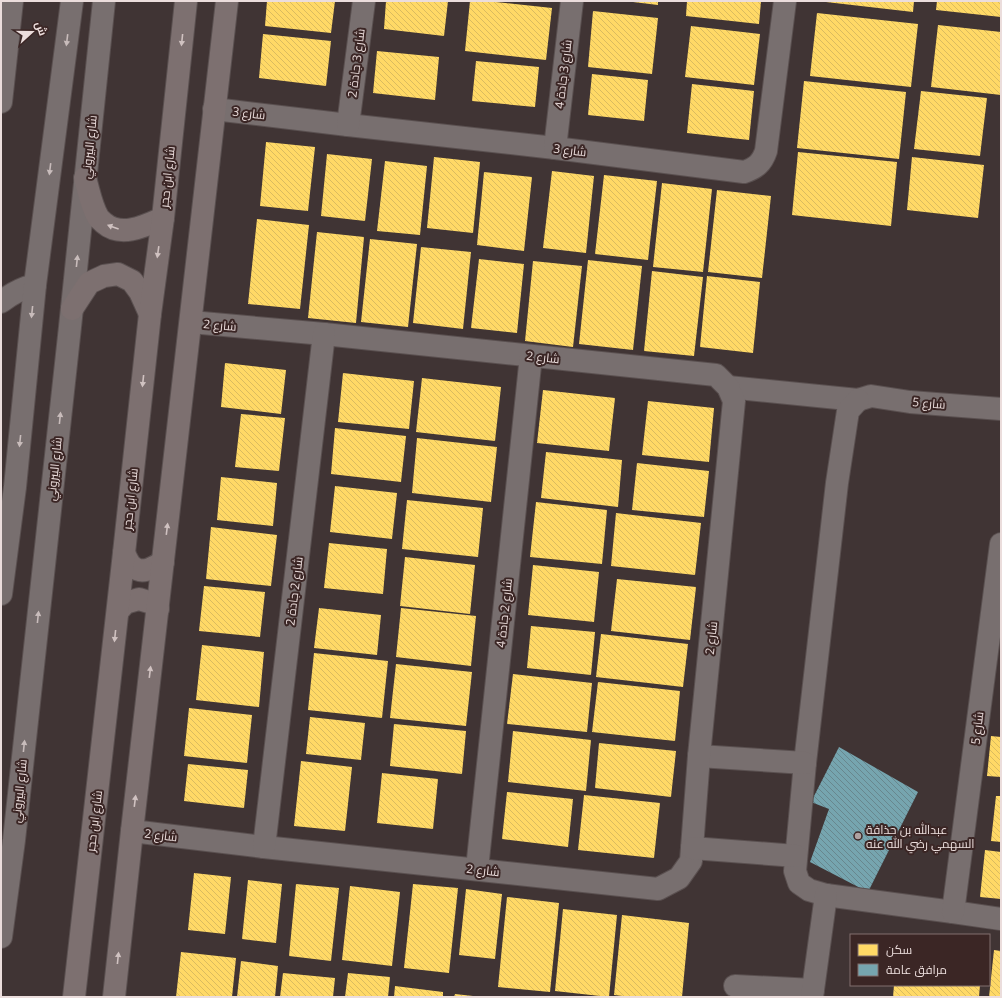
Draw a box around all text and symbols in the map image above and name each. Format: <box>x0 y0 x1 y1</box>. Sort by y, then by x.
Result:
north arrow <box>12 12 52 52</box>
text: ش <box>32 19 51 38</box>
street label: شارع 3 جادة 2 <box>343 27 369 98</box>
one-way arrow <box>64 34 70 46</box>
one-way arrow <box>179 34 185 46</box>
street label: شارع 3 جادة 4 <box>550 38 576 109</box>
street label: شارع 3 <box>231 103 267 123</box>
street label: شارع البيروني <box>77 114 103 180</box>
street label: شارع 3 <box>552 140 588 160</box>
street label: شارع ابن حجر <box>155 145 179 210</box>
one-way arrow <box>47 163 53 175</box>
one-way arrow <box>106 224 118 230</box>
one-way arrow <box>155 246 161 258</box>
one-way arrow <box>74 255 80 267</box>
one-way arrow <box>29 305 36 318</box>
street label: شارع 2 <box>203 315 237 335</box>
street label: شارع 2 <box>526 347 560 367</box>
one-way arrow <box>139 375 146 387</box>
street label: شارع 5 <box>912 393 946 413</box>
one-way arrow <box>57 412 63 424</box>
one-way arrow <box>17 435 23 447</box>
street label: شارع البيروني <box>42 436 68 502</box>
street label: شارع ابن حجر <box>118 467 142 532</box>
one-way arrow <box>164 523 170 535</box>
street label: شارع 2 جادة 2 <box>281 555 307 626</box>
street label: شارع 2 جادة 4 <box>492 578 516 648</box>
one-way arrow <box>35 611 41 623</box>
street label: شارع 2 <box>701 621 721 655</box>
one-way arrow <box>112 630 118 642</box>
one-way arrow <box>147 666 153 678</box>
street label: شارع 5 <box>967 710 987 746</box>
one-way arrow <box>21 740 27 752</box>
street label: شارع البيروني <box>7 758 33 824</box>
street label: شارع ابن حجر <box>82 789 106 854</box>
one-way arrow <box>132 795 139 807</box>
place label: عبدالله بن حذافة السهمي رضي الله عنه <box>866 821 975 854</box>
street label: شارع 2 <box>143 825 179 845</box>
marker: عبدالله بن حذافة السهمي رضي الله عنه <box>853 831 863 841</box>
street label: شارع 2 <box>466 860 500 880</box>
legend <box>850 934 990 986</box>
text: سكن <box>886 941 912 958</box>
one-way arrow <box>115 952 122 964</box>
text: مرافق عامة <box>886 961 947 978</box>

